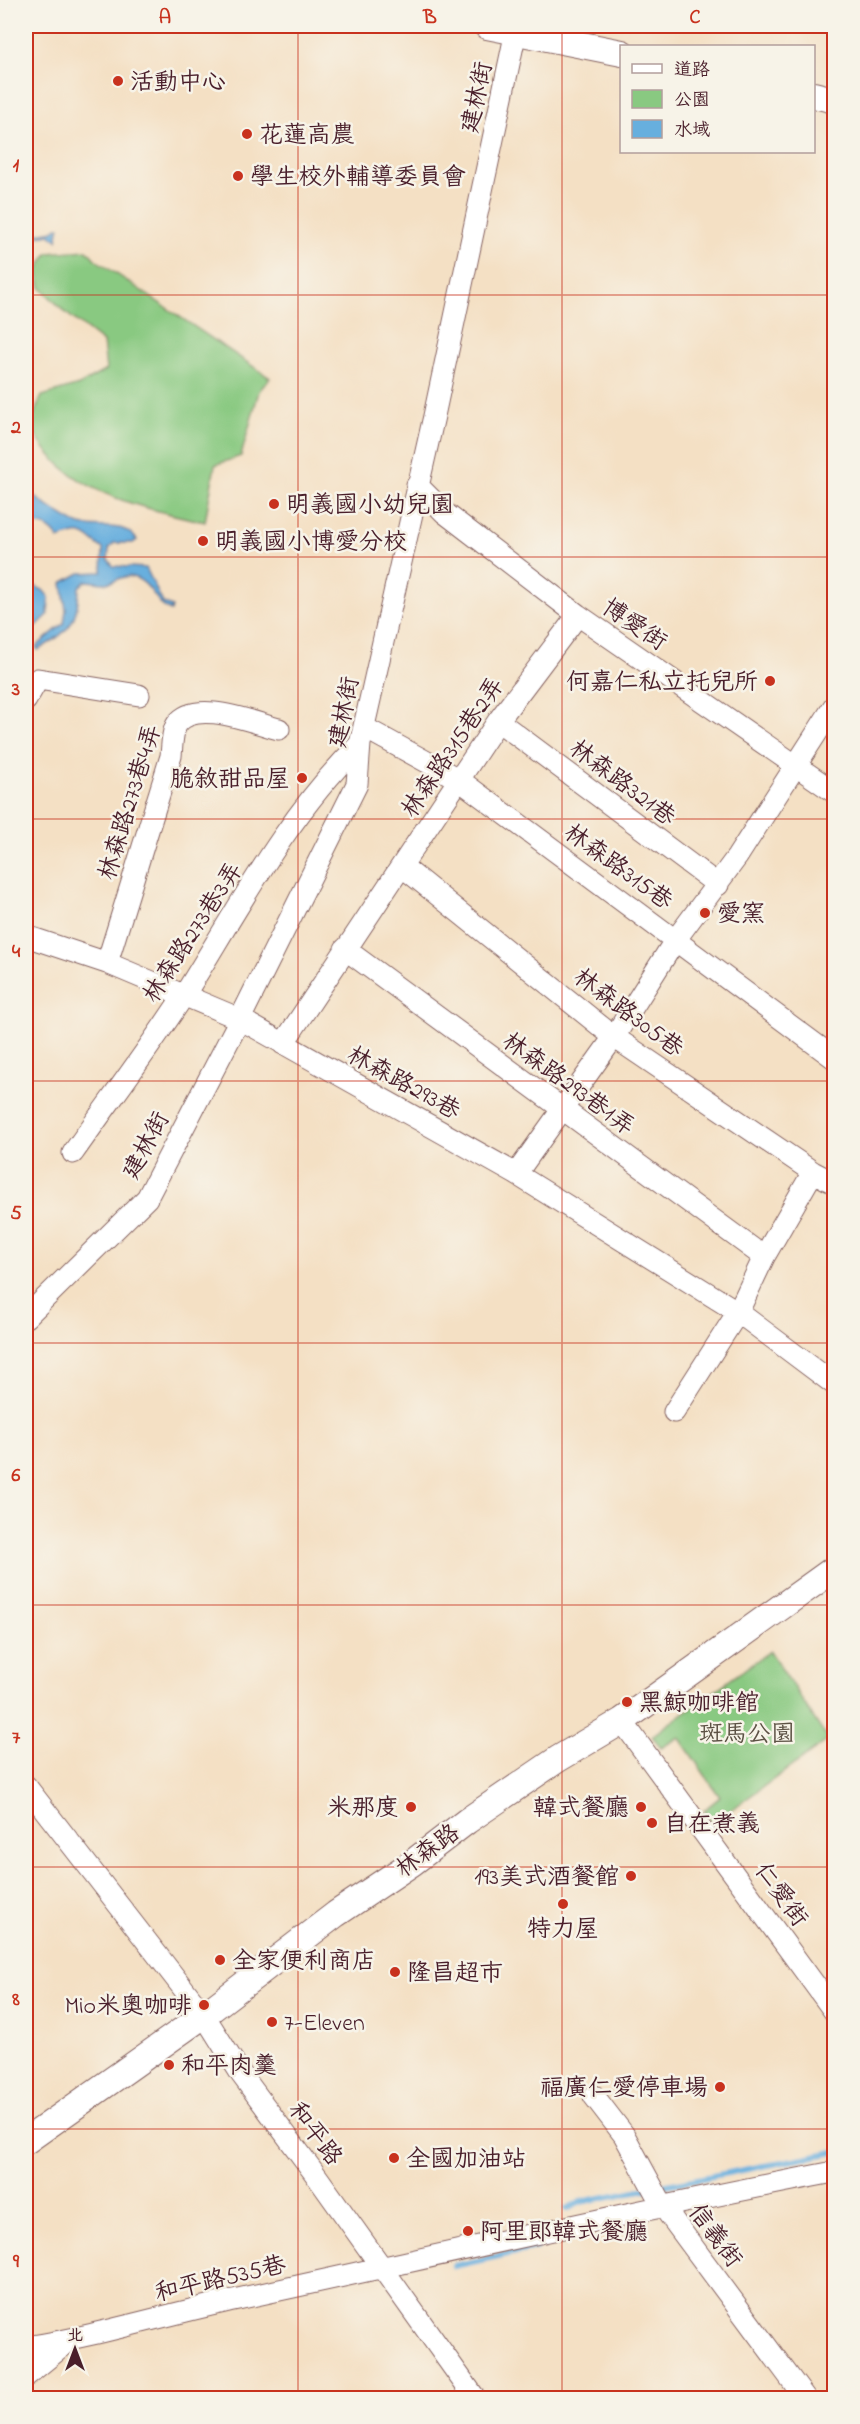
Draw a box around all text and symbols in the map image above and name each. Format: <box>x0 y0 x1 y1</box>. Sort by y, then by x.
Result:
text: A <box>159 4 171 33</box>
text: B <box>422 4 437 33</box>
text: C <box>690 4 701 33</box>
legend <box>620 45 815 153</box>
text: 道路 <box>674 58 710 84</box>
street label: 建林街 <box>454 59 503 136</box>
place label: 活動中心 <box>130 66 226 101</box>
marker: 活動中心 <box>111 74 125 88</box>
text: 公園 <box>674 88 710 114</box>
text: 水域 <box>674 118 710 144</box>
place label: 花蓮高農 <box>259 119 355 154</box>
marker: 花蓮高農 <box>240 127 254 141</box>
text: 1 <box>13 152 20 181</box>
place label: 學生校外輔導委員會 <box>250 161 466 196</box>
marker: 學生校外輔導委員會 <box>231 169 245 183</box>
text: 2 <box>10 414 21 443</box>
place label: 明義國小幼兒園 <box>286 489 454 524</box>
marker: 明義國小幼兒園 <box>267 497 281 511</box>
place label: 明義國小博愛分校 <box>215 526 407 561</box>
marker: 明義國小博愛分校 <box>196 534 210 548</box>
street label: 博愛街 <box>594 591 673 661</box>
place label: 何嘉仁私立托兒所 <box>566 666 758 701</box>
street label: 林森路315巷2弄 <box>394 671 514 826</box>
street label: 建林街 <box>321 674 370 751</box>
marker: 何嘉仁私立托兒所 <box>763 674 777 688</box>
text: 3 <box>11 676 20 705</box>
street label: 林森路273巷4弄 <box>91 720 172 885</box>
street label: 林森路321巷 <box>561 732 682 836</box>
place label: 脆敘甜品屋 <box>170 763 290 798</box>
marker: 脆敘甜品屋 <box>295 771 309 785</box>
street label: 林森路315巷 <box>556 816 679 920</box>
street label: 林森路273巷3弄 <box>135 856 253 1011</box>
place label: 愛窯 <box>717 898 765 933</box>
marker: 愛窯 <box>698 906 712 920</box>
text: 4 <box>12 938 21 967</box>
street label: 林森路305巷 <box>565 961 690 1067</box>
street label: 林森路293巷1弄 <box>494 1025 641 1145</box>
street label: 林森路293巷 <box>340 1039 466 1130</box>
street label: 建林街 <box>115 1106 180 1186</box>
text: 5 <box>10 1200 22 1229</box>
text: 6 <box>12 1462 21 1491</box>
place label: 黑鯨咖啡館 <box>639 1687 759 1722</box>
marker: 黑鯨咖啡館 <box>620 1695 634 1709</box>
park label: 斑馬公園 <box>699 1718 795 1753</box>
text: 7 <box>12 1724 21 1753</box>
place label: 米那度 <box>327 1792 399 1827</box>
place label: 韓式餐廳 <box>533 1792 629 1827</box>
marker: 米那度 <box>404 1800 418 1814</box>
marker: 韓式餐廳 <box>634 1800 648 1814</box>
place label: 自在煮義 <box>664 1808 760 1843</box>
marker: 自在煮義 <box>645 1816 659 1830</box>
street label: 林森路 <box>389 1817 468 1887</box>
street label: 仁愛街 <box>745 1856 815 1935</box>
place label: 193美式酒餐館 <box>474 1861 619 1896</box>
marker: 193美式酒餐館 <box>624 1869 638 1883</box>
marker: 特力屋 <box>556 1897 570 1911</box>
place label: 特力屋 <box>527 1913 599 1948</box>
place label: 全家便利商店 <box>232 1945 376 1980</box>
marker: 全家便利商店 <box>213 1953 227 1967</box>
place label: 隆昌超市 <box>407 1957 503 1992</box>
marker: 隆昌超市 <box>388 1965 402 1979</box>
text: 8 <box>11 1986 20 2015</box>
place label: Mio米奧咖啡 <box>65 1990 192 2025</box>
marker: Mio米奧咖啡 <box>197 1998 211 2012</box>
place label: 7-Eleven <box>284 2007 365 2042</box>
marker: 7-Eleven <box>265 2015 279 2029</box>
place label: 和平肉羹 <box>181 2050 277 2085</box>
marker: 和平肉羹 <box>162 2058 176 2072</box>
place label: 福廣仁愛停車場 <box>540 2072 708 2107</box>
marker: 福廣仁愛停車場 <box>713 2080 727 2094</box>
street label: 和平路 <box>278 2095 350 2174</box>
place label: 全國加油站 <box>406 2143 526 2178</box>
marker: 全國加油站 <box>387 2151 401 2165</box>
street label: 信義街 <box>678 2197 750 2276</box>
place label: 阿里郎韓式餐廳 <box>480 2216 648 2251</box>
marker: 阿里郎韓式餐廳 <box>461 2224 475 2238</box>
text: 9 <box>12 2248 20 2277</box>
street label: 和平路535巷 <box>152 2248 289 2312</box>
north arrow <box>45 2319 105 2379</box>
text: 北 <box>67 2324 83 2348</box>

